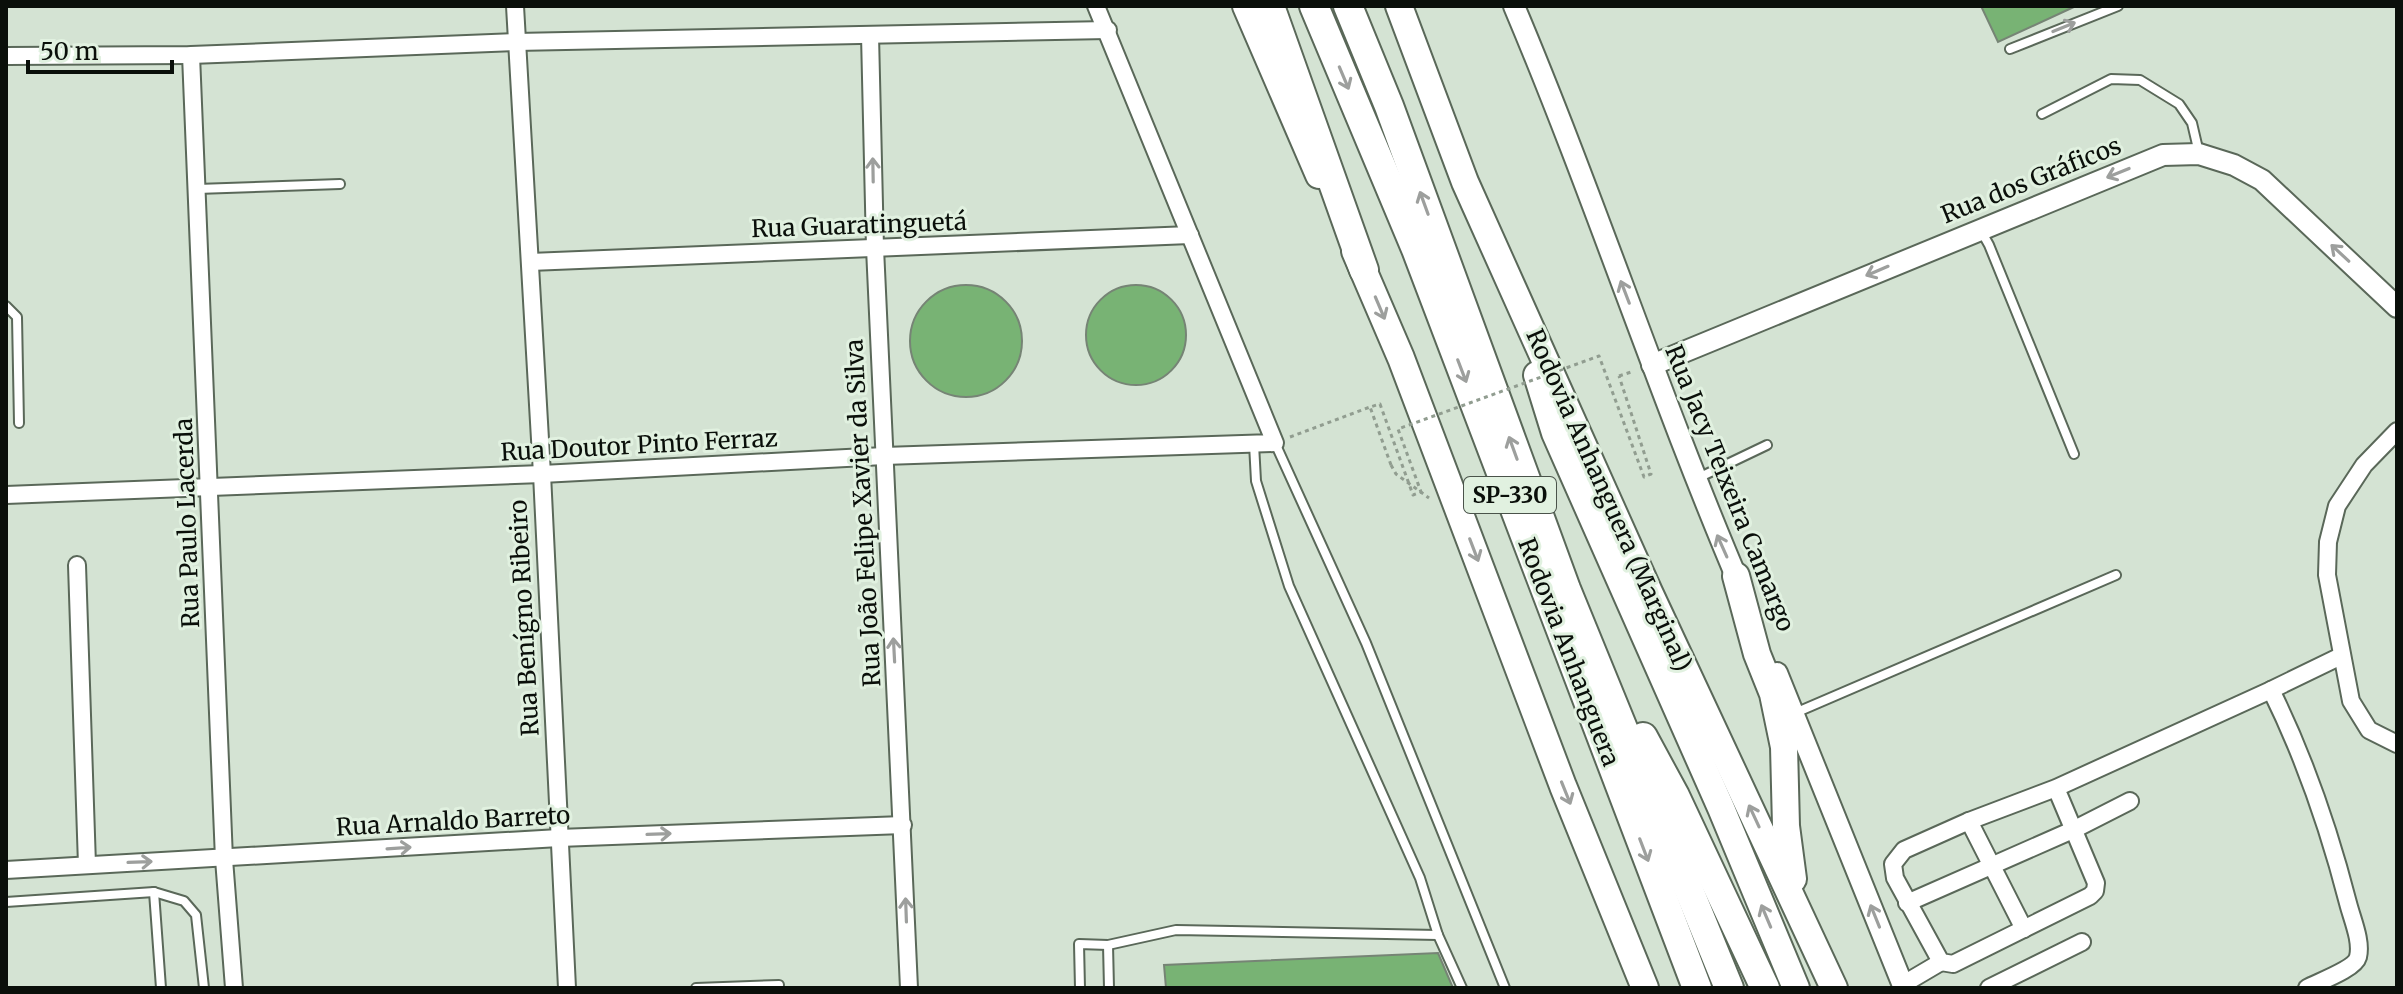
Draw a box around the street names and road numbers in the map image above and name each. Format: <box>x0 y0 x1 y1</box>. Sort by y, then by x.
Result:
street label: Rua dos Gráficos <box>1937 130 2125 230</box>
street label: Rua Guaratinguetá <box>751 206 968 244</box>
street label: Rodovia Anhanguera (Marginal) <box>1520 324 1698 676</box>
street label: Rua João Felipe Xavier da Silva <box>838 338 888 688</box>
street label: Rua Jacy Teixeira Camargo <box>1658 340 1802 636</box>
street label: Rua Paulo Lacerda <box>168 417 206 629</box>
street label: Rua Doutor Pinto Ferraz <box>500 422 778 468</box>
road number: SP-330 <box>1464 477 1556 513</box>
street label: Rua Benígno Ribeiro <box>502 499 546 737</box>
street label: Rodovia Anhanguera <box>1512 534 1626 770</box>
street label: Rua Arnaldo Barreto <box>335 799 571 843</box>

